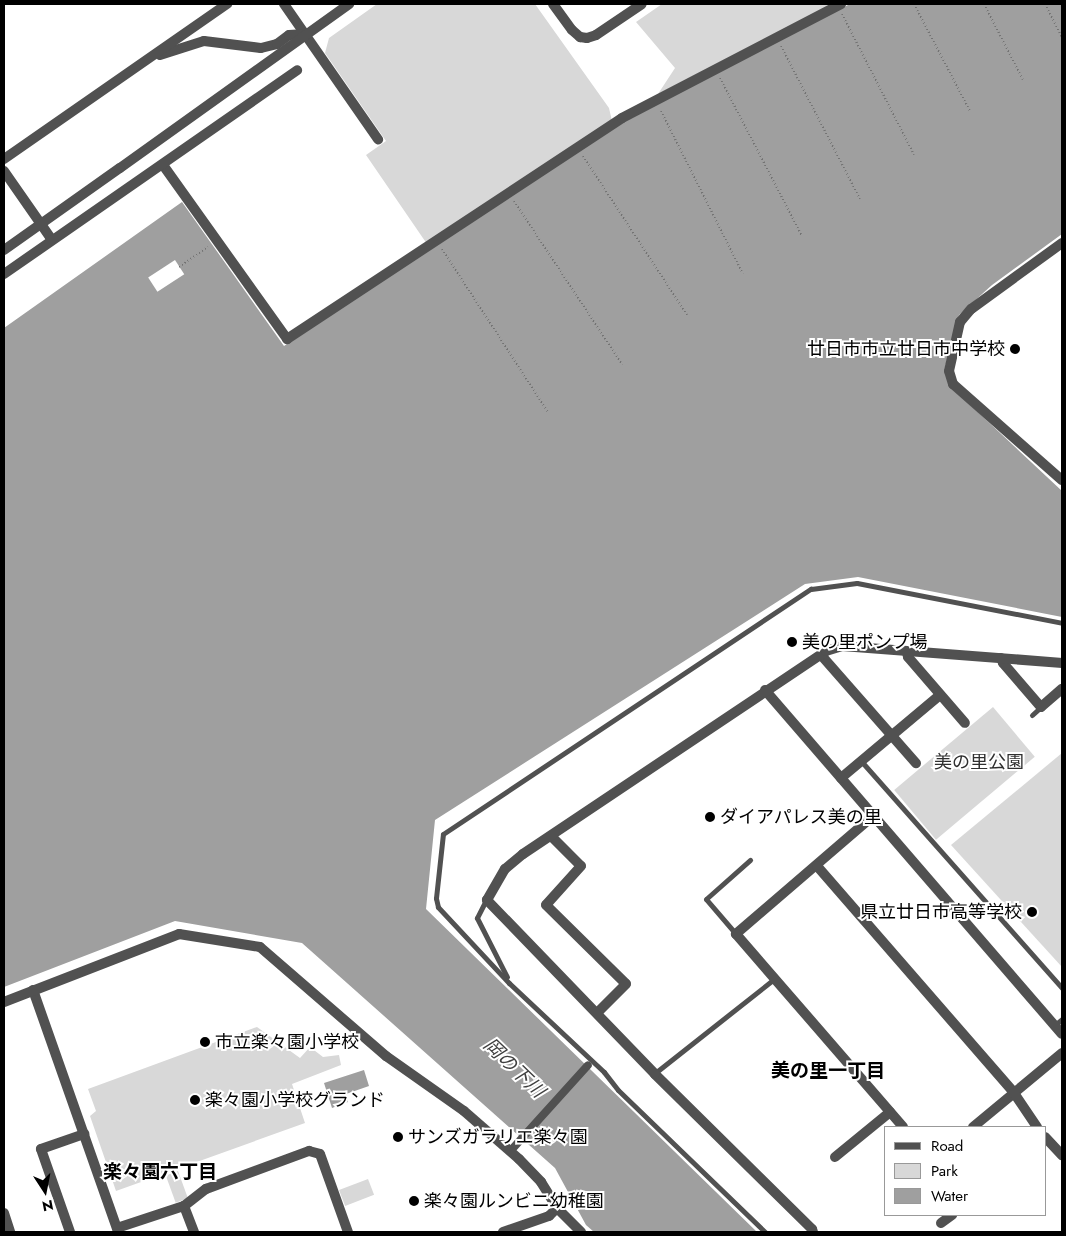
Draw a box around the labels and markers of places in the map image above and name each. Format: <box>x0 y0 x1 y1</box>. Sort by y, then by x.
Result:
place label: 廿日市市立廿日市中学校 <box>807 338 1005 360</box>
marker: 廿日市市立廿日市中学校 <box>1009 343 1021 355</box>
place label: 美の里ポンプ場 <box>802 631 928 653</box>
marker: 美の里ポンプ場 <box>786 636 798 648</box>
place label: ダイアパレス美の里 <box>720 806 882 828</box>
marker: ダイアパレス美の里 <box>704 811 716 823</box>
place label: 県立廿日市高等学校 <box>860 901 1022 923</box>
marker: 県立廿日市高等学校 <box>1026 906 1038 918</box>
place label: 市立楽々園小学校 <box>215 1031 359 1053</box>
marker: 市立楽々園小学校 <box>199 1036 211 1048</box>
place label: 楽々園小学校グランド <box>205 1089 385 1111</box>
marker: 楽々園小学校グランド <box>189 1094 201 1106</box>
place label: サンズガラリエ楽々園 <box>408 1126 588 1148</box>
marker: サンズガラリエ楽々園 <box>392 1131 404 1143</box>
place label: 楽々園ルンビニ幼稚園 <box>424 1190 604 1212</box>
marker: 楽々園ルンビニ幼稚園 <box>408 1195 420 1207</box>

